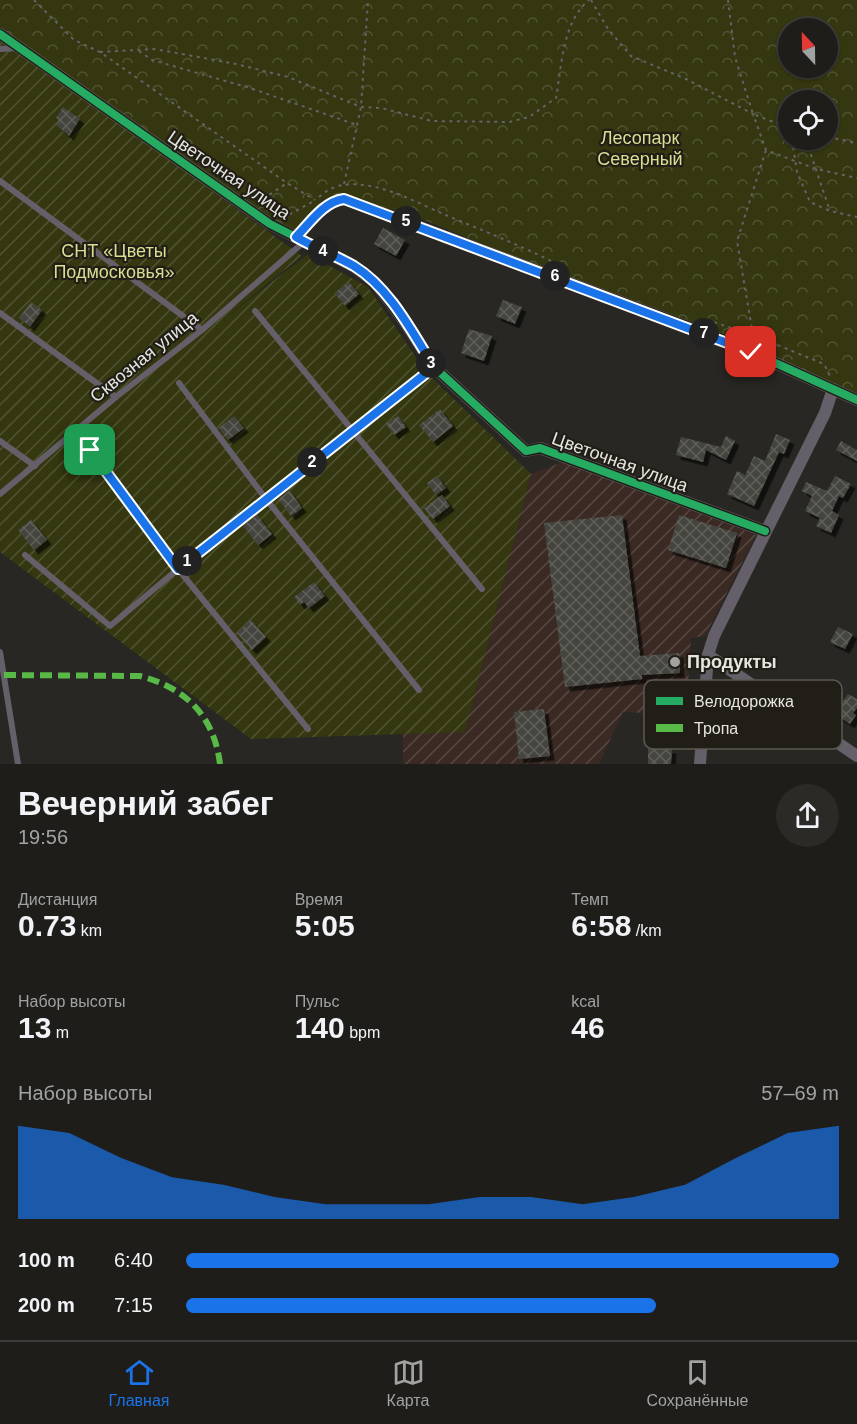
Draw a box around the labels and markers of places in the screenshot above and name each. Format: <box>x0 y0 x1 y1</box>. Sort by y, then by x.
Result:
pin: 5 <box>391 206 421 236</box>
pin: 4 <box>308 236 338 266</box>
pin: 6 <box>540 261 570 291</box>
pin: 7 <box>689 318 719 348</box>
pin <box>725 326 776 377</box>
pin: 3 <box>416 348 446 378</box>
pin <box>64 424 115 475</box>
pin: 2 <box>297 447 327 477</box>
pin: 1 <box>172 546 202 576</box>
place label: Продукты <box>687 652 777 672</box>
marker: Продукты <box>668 655 682 669</box>

